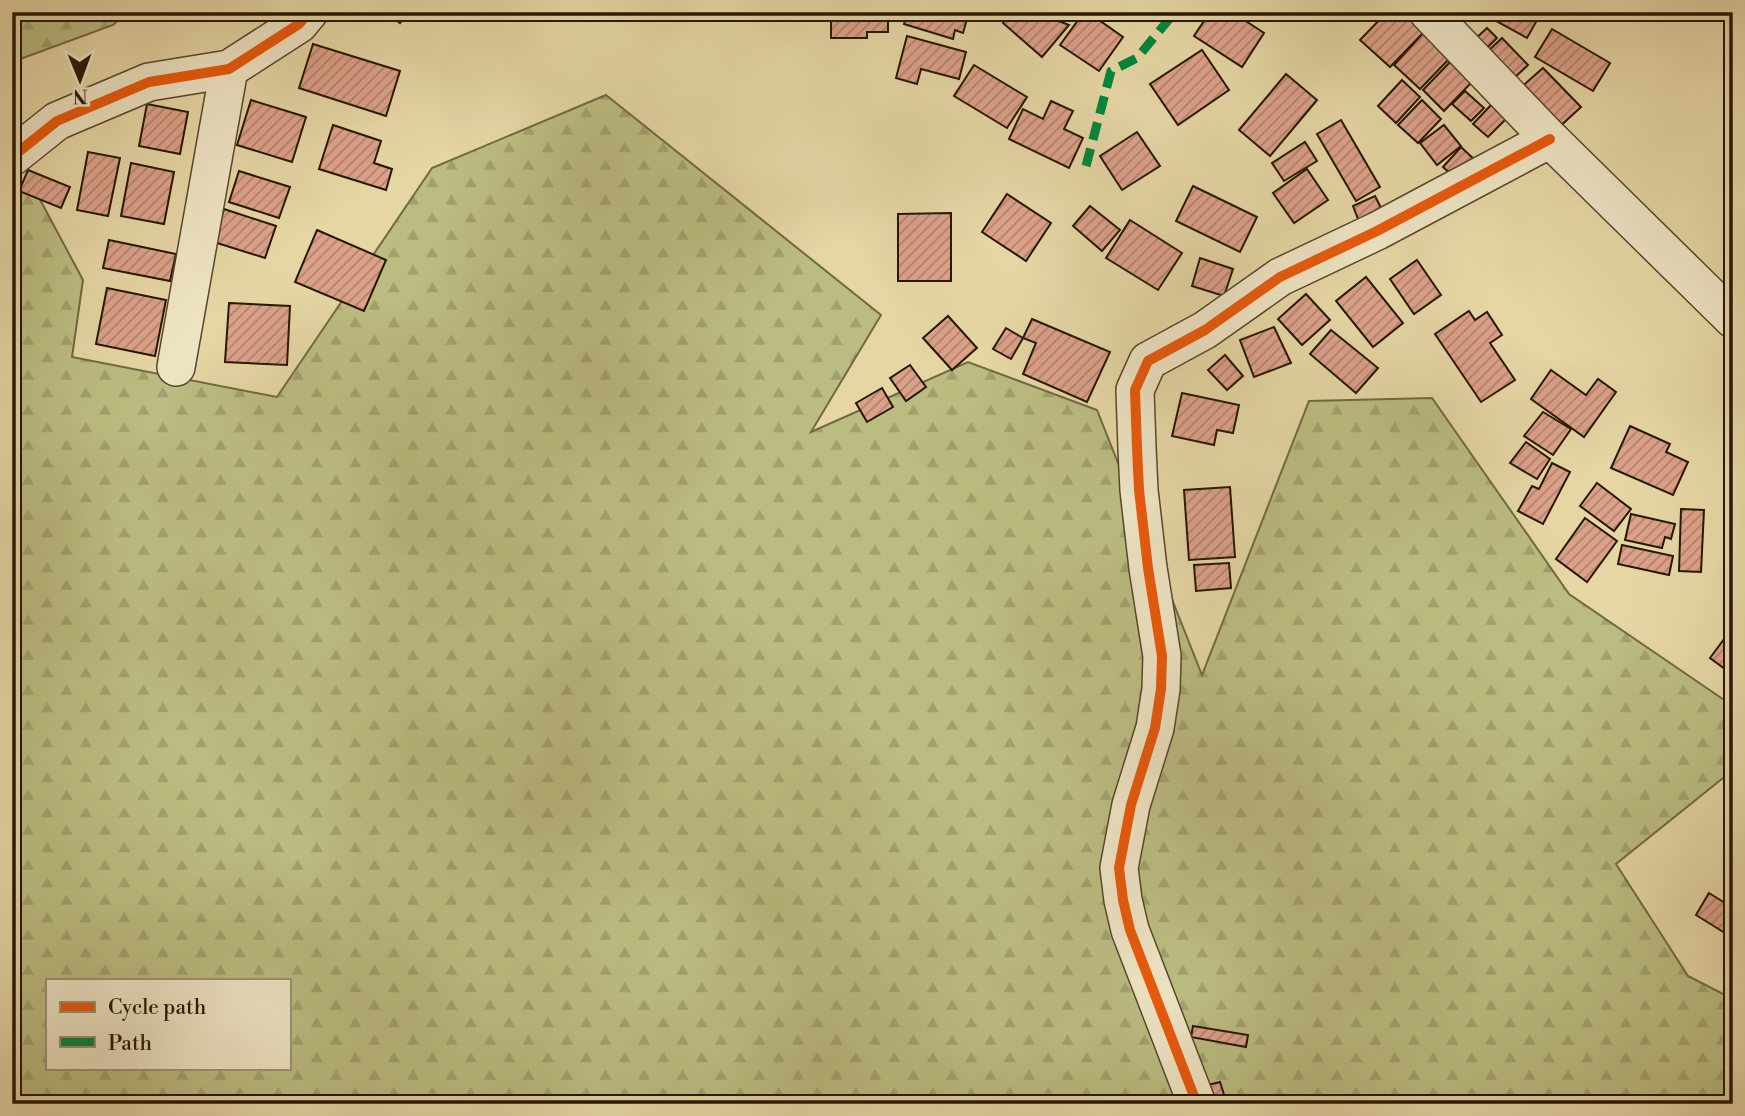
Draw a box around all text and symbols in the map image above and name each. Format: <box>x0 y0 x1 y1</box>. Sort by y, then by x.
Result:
north arrow <box>46 46 116 116</box>
text: N <box>73 84 88 108</box>
legend <box>46 979 290 1070</box>
text: Cycle path <box>108 995 207 1021</box>
text: Path <box>108 1031 153 1057</box>

